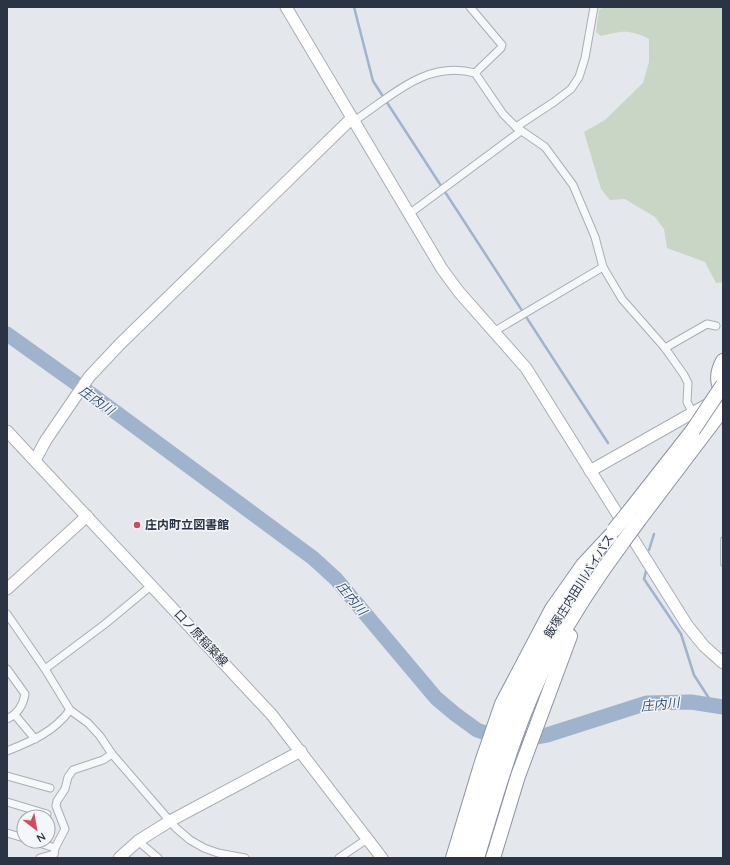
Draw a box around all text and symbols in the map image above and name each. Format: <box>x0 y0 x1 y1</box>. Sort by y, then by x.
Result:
water label: 庄内川 <box>77 382 119 419</box>
place label: 庄内町立図書館 <box>145 517 229 532</box>
marker: 庄内町立図書館 <box>132 520 142 530</box>
street label: 飯塚庄内田川バイパス <box>540 531 617 640</box>
water label: 庄内川 <box>333 578 372 620</box>
street label: 口ノ原稲築線 <box>171 606 231 669</box>
water label: 庄内川 <box>640 694 682 714</box>
north arrow <box>16 809 56 849</box>
text: N <box>34 829 48 846</box>

